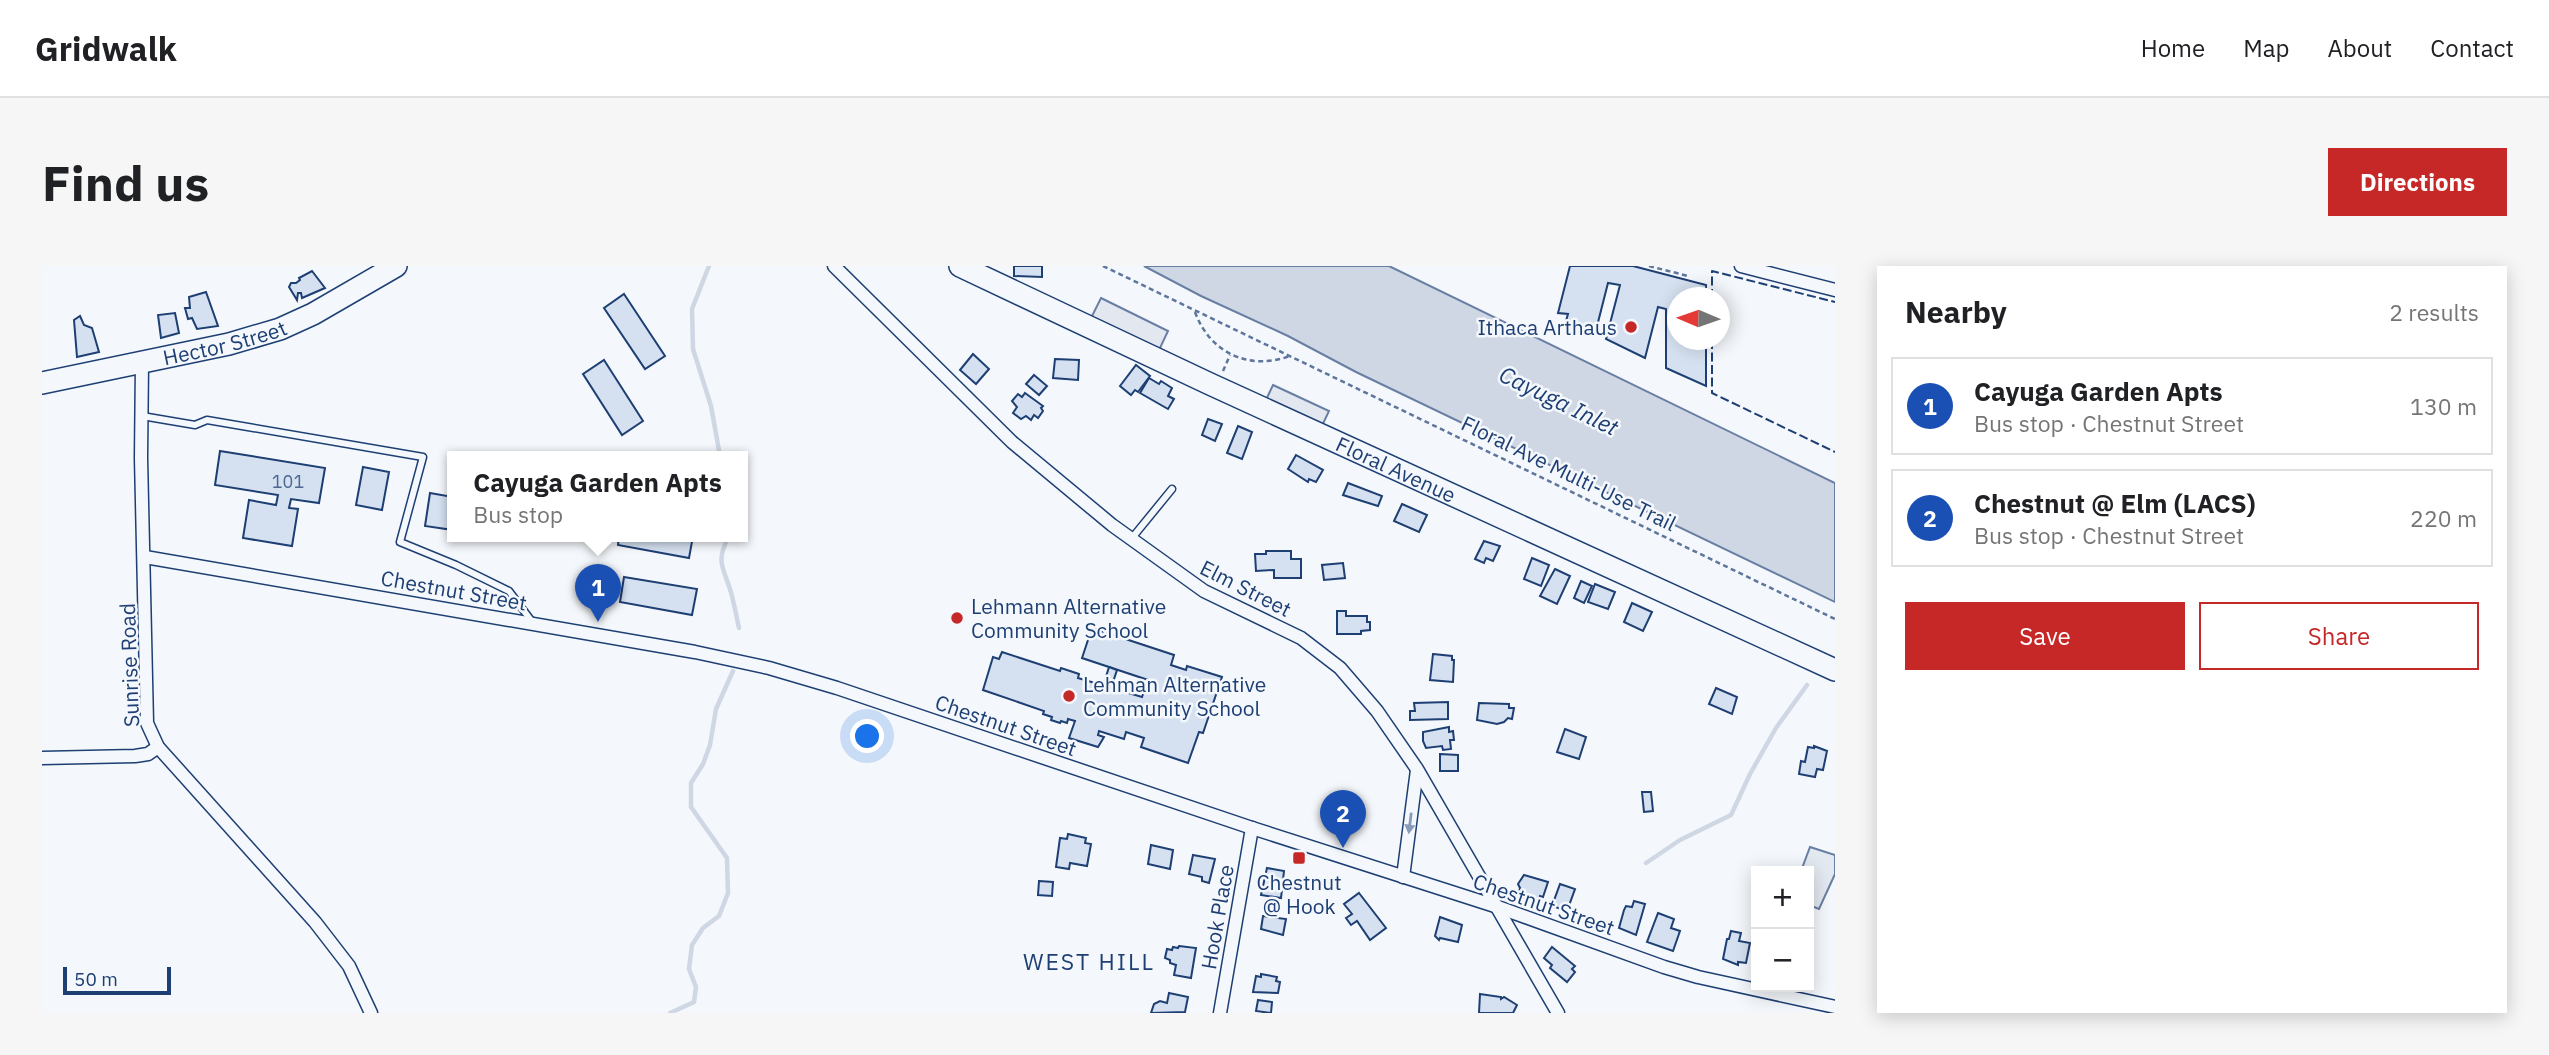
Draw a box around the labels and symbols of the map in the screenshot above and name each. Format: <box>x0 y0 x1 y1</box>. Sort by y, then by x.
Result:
north arrow <box>1667 287 1730 350</box>
place label: Ithaca Arthaus <box>1477 313 1617 341</box>
street label: Hector Street <box>160 314 291 371</box>
marker: Ithaca Arthaus <box>1623 319 1639 335</box>
water label: Cayuga Inlet <box>1495 358 1624 442</box>
street label: Floral Ave Multi-Use Trail <box>1457 409 1681 537</box>
street label: Floral Avenue <box>1332 430 1460 509</box>
house number: 101 <box>272 470 304 493</box>
street label: Elm Street <box>1196 553 1296 623</box>
street label: Chestnut Street <box>379 563 529 617</box>
pin: 1 <box>575 564 621 622</box>
place label: Lehmann Alternative Community School <box>971 592 1166 644</box>
street label: Sunrise Road <box>113 603 145 727</box>
marker: Lehmann Alternative Community School <box>949 610 965 626</box>
place label: Lehman Alternative Community School <box>1083 670 1266 722</box>
street label: Chestnut Street <box>932 688 1080 762</box>
marker: Lehman Alternative Community School <box>1061 688 1077 704</box>
your location <box>850 719 884 753</box>
pin: 2 <box>1320 790 1366 848</box>
one-way arrow <box>1404 812 1415 834</box>
marker: Chestnut @ Hook <box>1291 850 1307 866</box>
street label: Hook Place <box>1194 862 1240 972</box>
street label: Chestnut Street <box>1470 867 1618 941</box>
place label: Chestnut @ Hook <box>1256 868 1342 920</box>
district label: WEST HILL <box>1023 946 1155 976</box>
scale bar <box>63 964 172 996</box>

